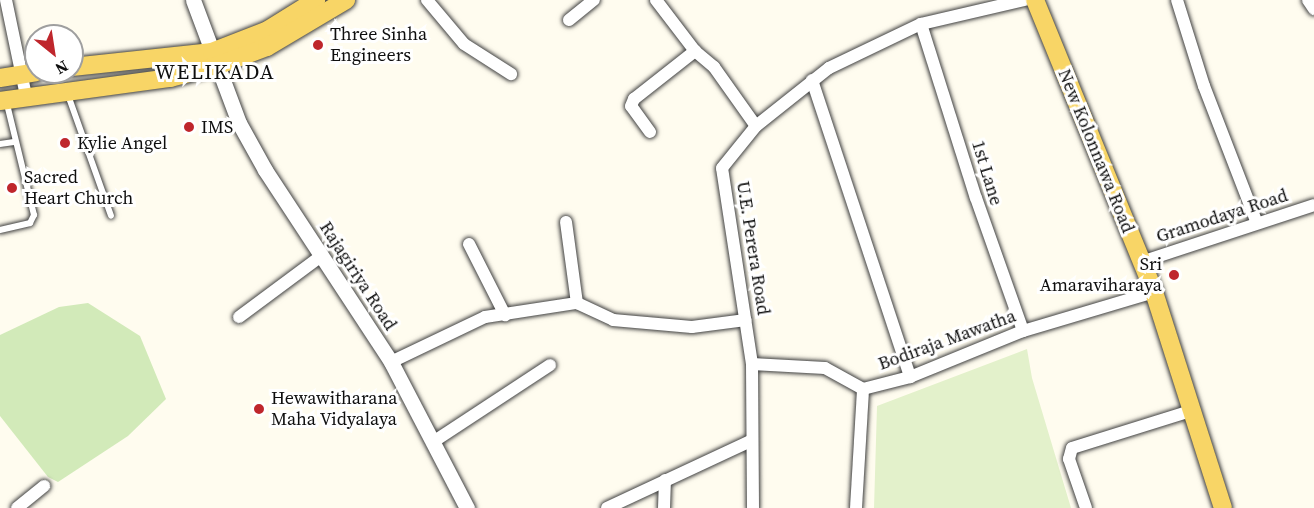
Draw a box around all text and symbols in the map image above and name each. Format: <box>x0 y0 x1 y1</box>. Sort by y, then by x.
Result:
north arrow <box>24 24 84 84</box>
place label: Three Sinha Engineers <box>330 24 427 66</box>
marker: Three Sinha Engineers <box>311 38 325 52</box>
text: N <box>51 55 73 80</box>
district label: WELIKADA <box>155 59 275 85</box>
street label: New Kolonnawa Road <box>1053 66 1139 236</box>
place label: IMS <box>201 116 233 138</box>
marker: IMS <box>182 120 196 134</box>
place label: Kylie Angel <box>77 132 167 154</box>
marker: Kylie Angel <box>58 136 72 150</box>
street label: 1st Lane <box>967 138 1007 208</box>
place label: Sacred Heart Church <box>24 167 133 210</box>
street label: U.E. Perera Road <box>732 180 774 316</box>
marker: Sacred Heart Church <box>5 181 19 195</box>
street label: Gramodaya Road <box>1154 185 1290 247</box>
street label: Rajagiriya Road <box>315 218 401 334</box>
place label: Sri Amaraviharaya <box>1040 254 1162 296</box>
marker: Sri Amaraviharaya <box>1167 268 1181 282</box>
street label: Bodiraja Mawatha <box>875 305 1019 375</box>
place label: Hewawitharana Maha Vidyalaya <box>271 388 398 430</box>
marker: Hewawitharana Maha Vidyalaya <box>252 402 266 416</box>

